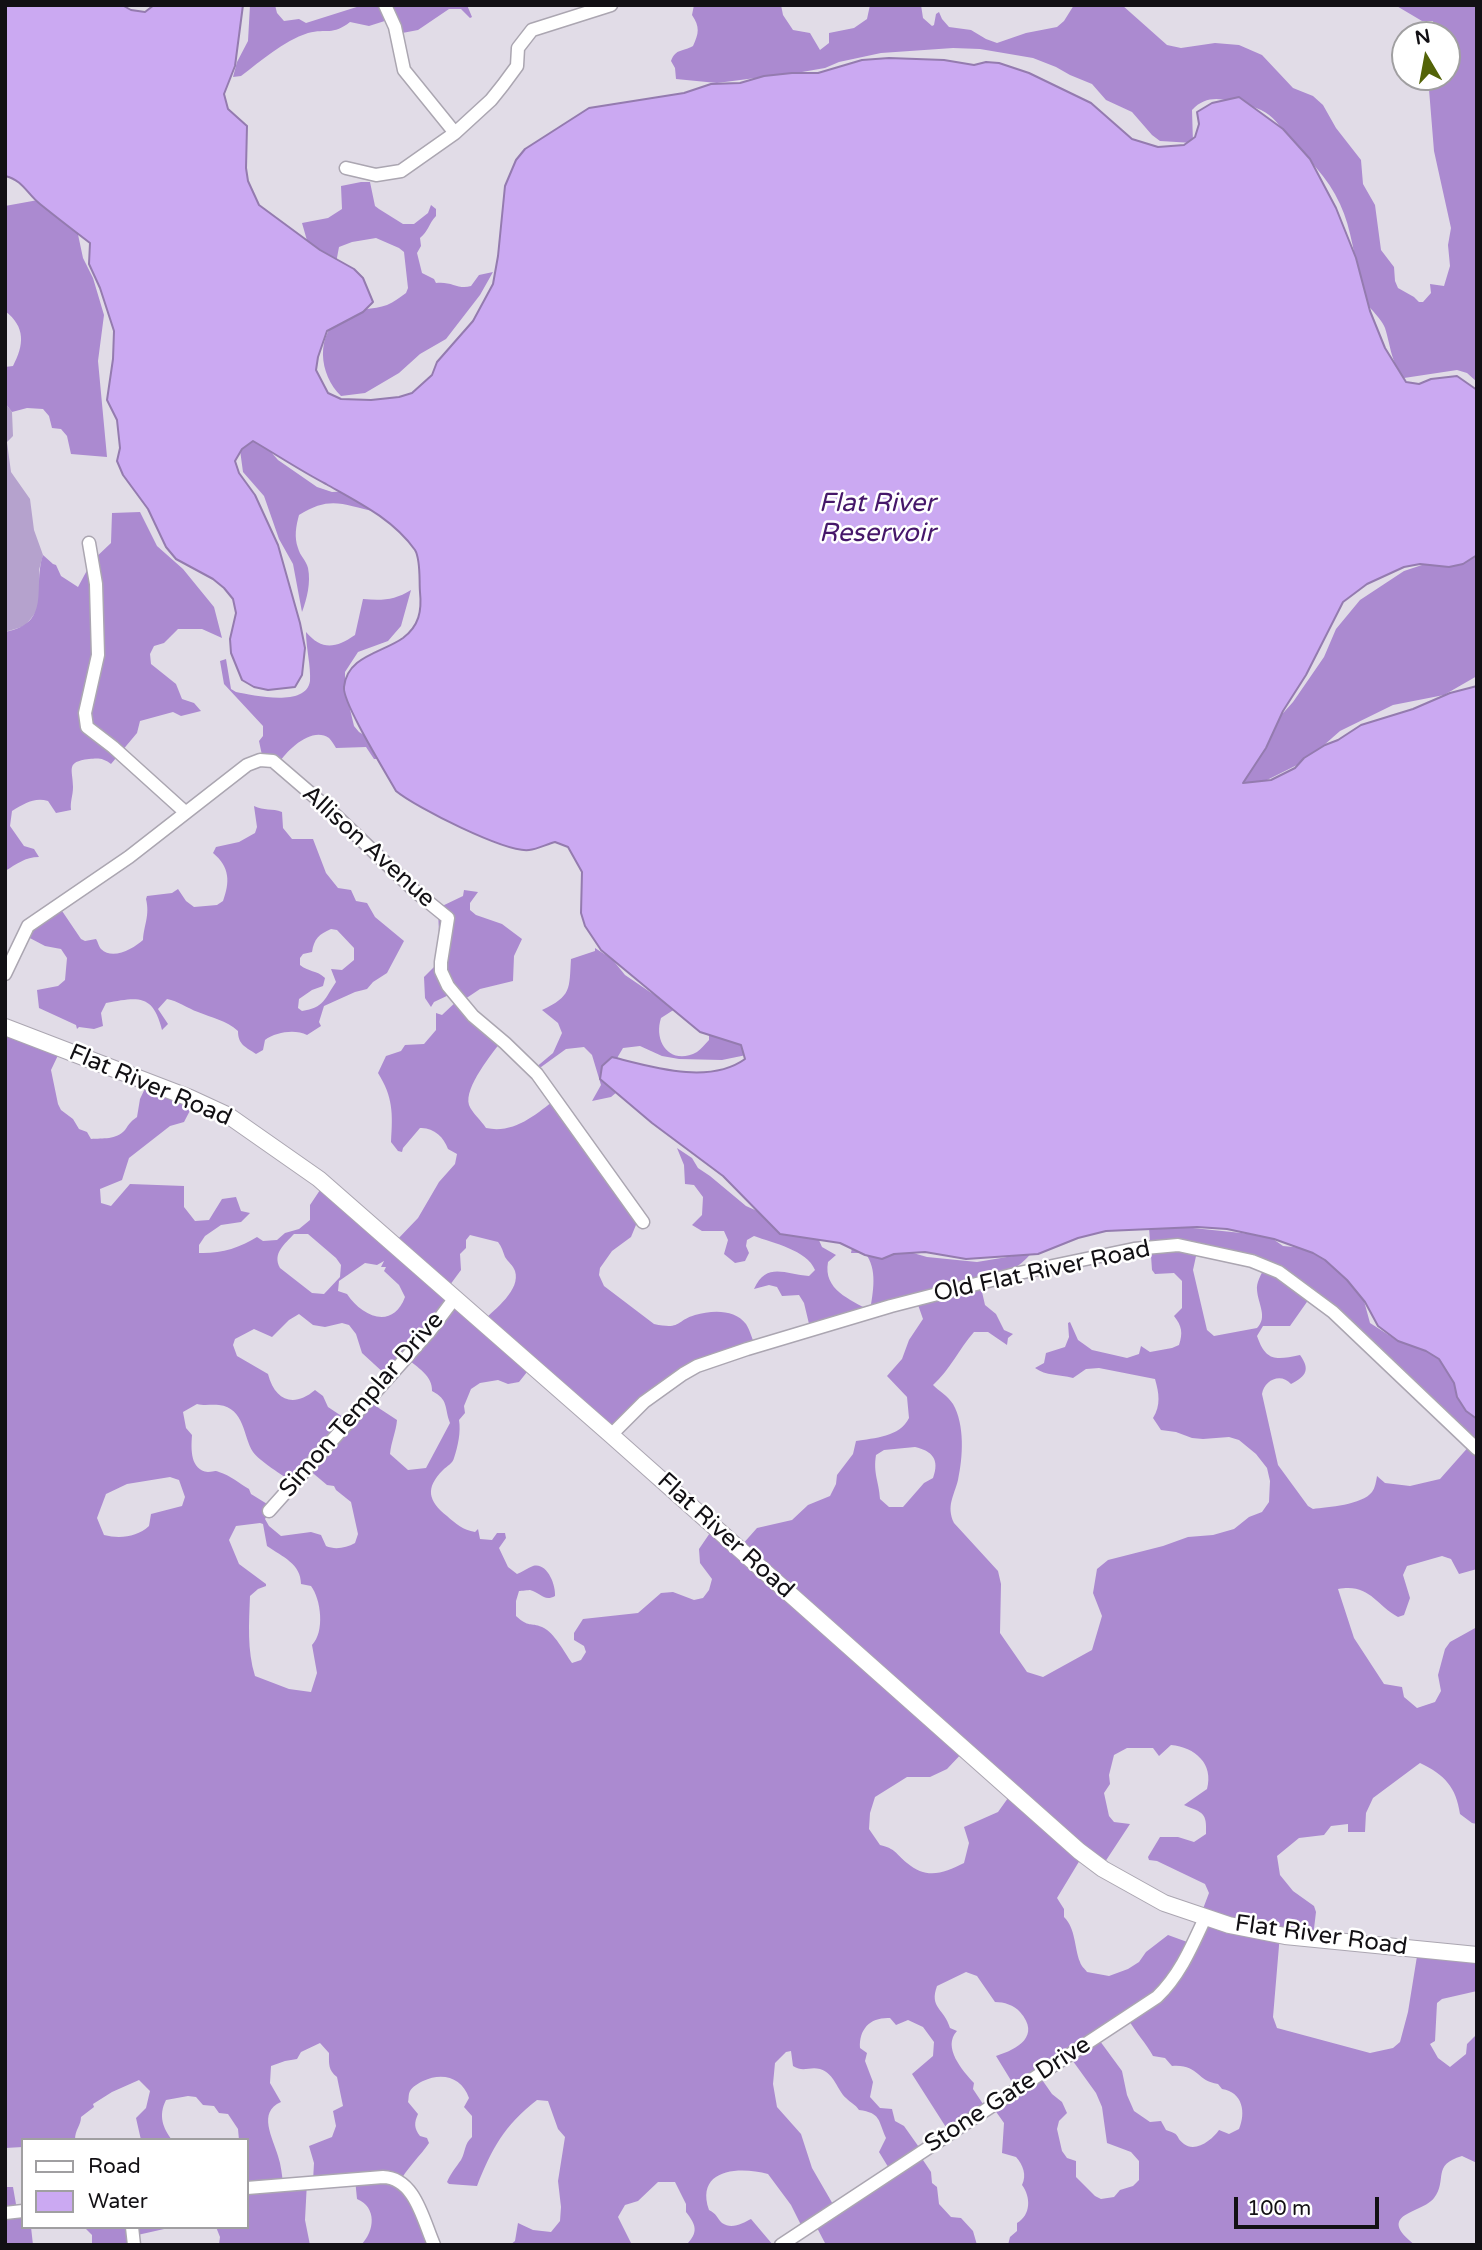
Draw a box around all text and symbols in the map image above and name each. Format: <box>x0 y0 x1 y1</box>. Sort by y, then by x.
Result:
north arrow <box>1391 21 1461 91</box>
text: N <box>1413 25 1432 49</box>
water label: Flat River Reservoir <box>819 488 935 550</box>
street label: Allison Avenue <box>296 780 440 914</box>
street label: Flat River Road <box>64 1039 236 1133</box>
street label: Old Flat River Road <box>931 1235 1153 1309</box>
street label: Simon Templar Drive <box>274 1307 450 1503</box>
street label: Flat River Road <box>651 1467 799 1605</box>
street label: Flat River Road <box>1233 1910 1409 1962</box>
street label: Stone Gate Drive <box>920 2031 1096 2159</box>
legend <box>21 2138 248 2229</box>
text: Road <box>88 2154 141 2179</box>
scale bar <box>1237 2184 1382 2228</box>
text: Water <box>88 2189 148 2214</box>
text: 100 m <box>1247 2196 1311 2221</box>

